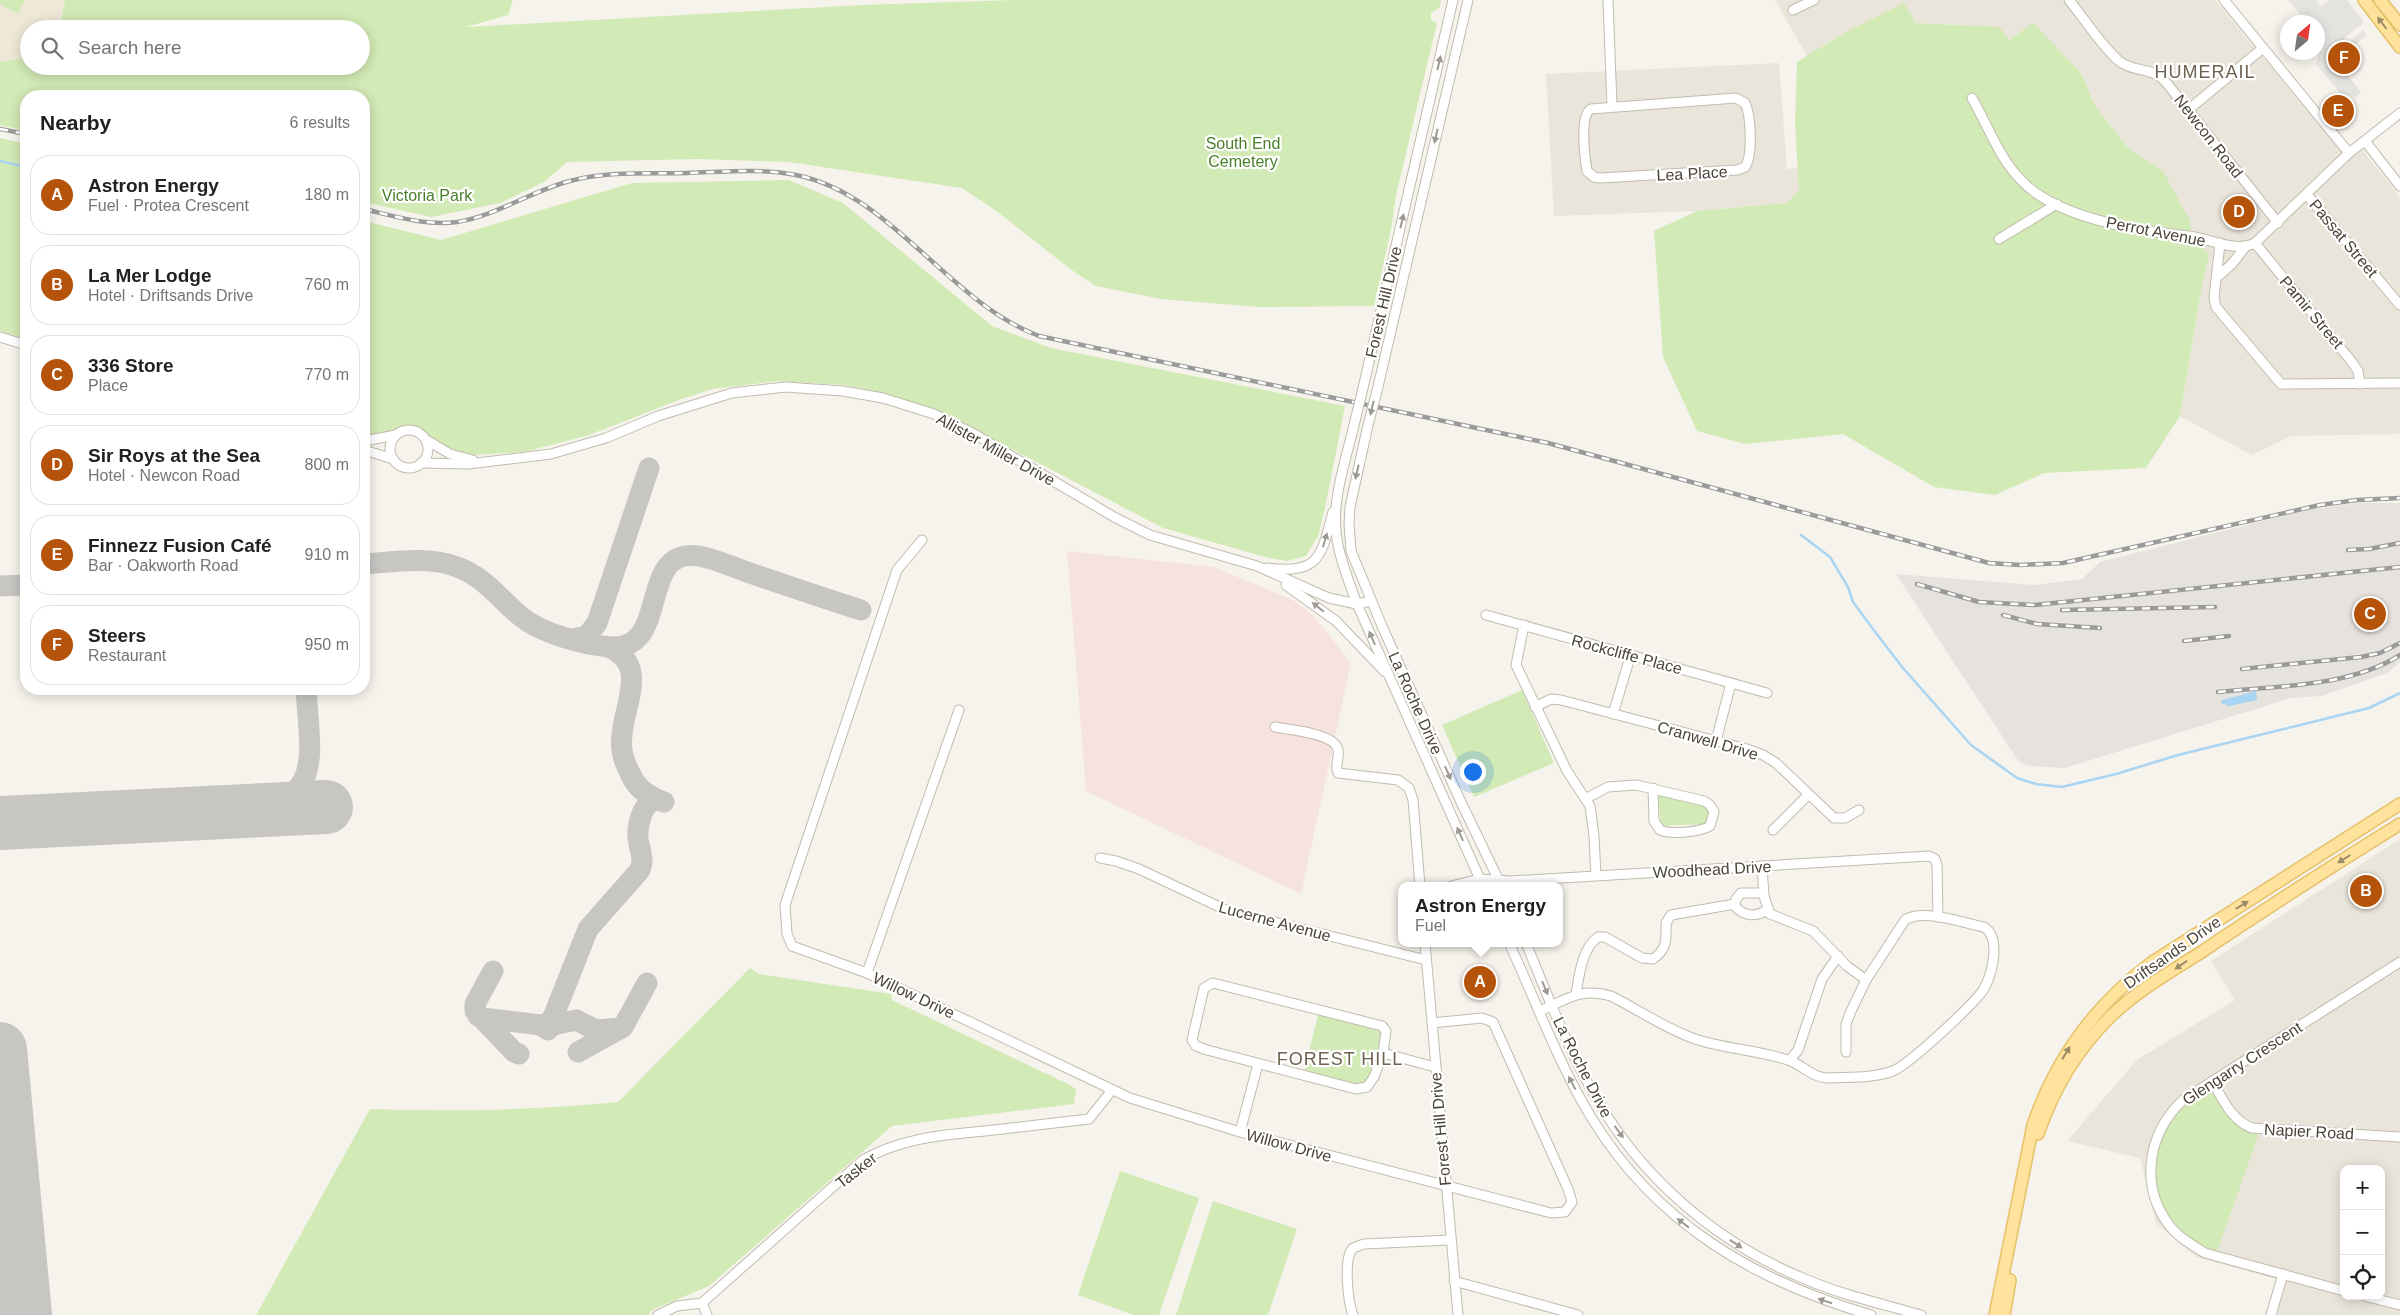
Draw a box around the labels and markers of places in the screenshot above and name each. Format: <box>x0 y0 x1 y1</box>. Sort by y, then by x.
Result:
pin: F <box>2328 39 2360 77</box>
pin: E <box>2322 92 2354 130</box>
pin: D <box>2223 193 2255 231</box>
pin: C <box>2354 595 2386 633</box>
pin: B <box>2350 872 2382 910</box>
pin: A <box>1464 963 1496 1001</box>

